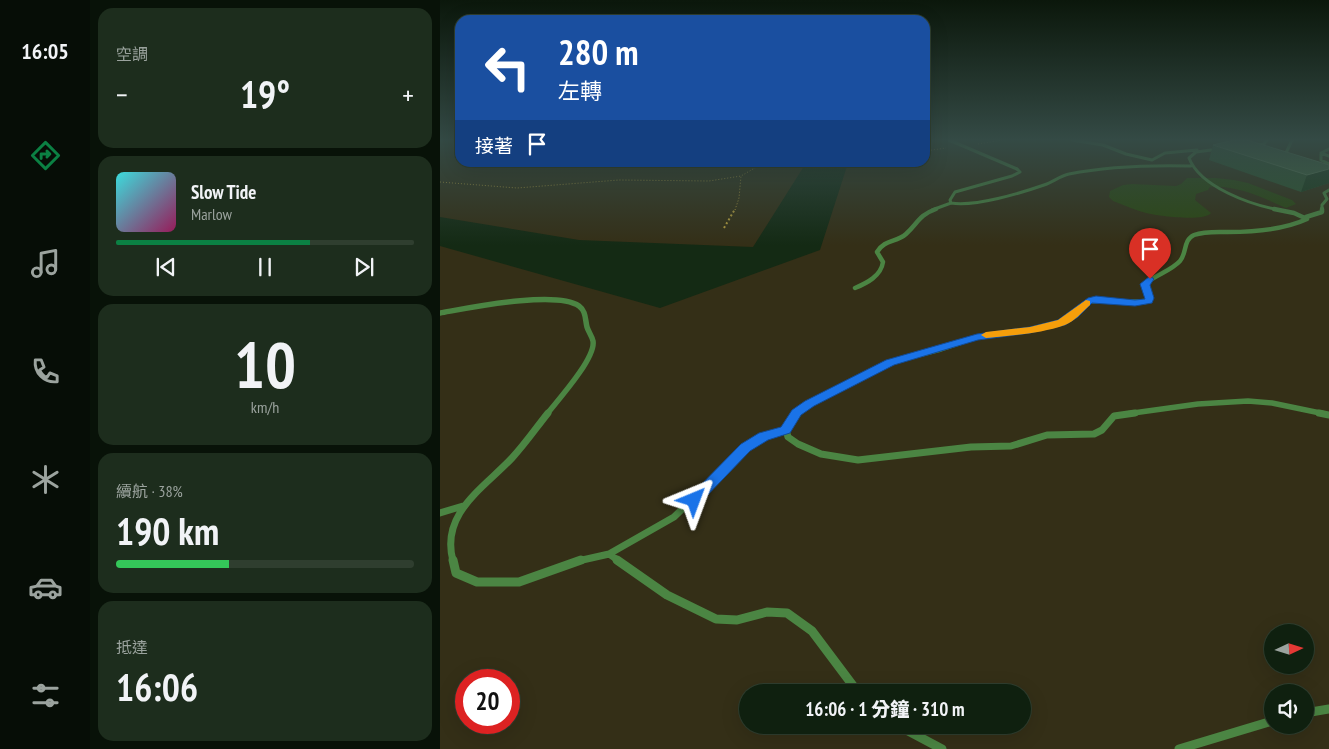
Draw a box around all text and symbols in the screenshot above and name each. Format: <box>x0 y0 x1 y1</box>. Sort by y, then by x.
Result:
text: 280 m <box>558 29 639 75</box>
icon: left <box>475 35 540 100</box>
text: 16:05 <box>21 37 69 65</box>
text: 空調 <box>116 44 148 64</box>
text: 19° <box>240 69 290 118</box>
text: − <box>116 76 128 113</box>
text: + <box>402 76 414 113</box>
text: 左轉 <box>558 77 602 105</box>
icon: arrive <box>523 130 551 158</box>
text: 接著 <box>475 134 513 158</box>
icon: directions <box>28 138 63 173</box>
text: Slow Tide <box>191 180 256 204</box>
text: Marlow <box>191 204 232 224</box>
pin <box>1129 228 1171 279</box>
icon: arrive <box>1136 235 1164 263</box>
icon: music <box>28 246 63 281</box>
icon: previous <box>152 253 180 281</box>
icon: pause <box>251 253 279 281</box>
icon: next <box>350 253 378 281</box>
text: 10 <box>234 322 296 406</box>
icon: phone <box>28 354 63 389</box>
text: km/h <box>251 397 279 417</box>
icon: climate <box>28 462 63 497</box>
position arrow <box>667 473 719 525</box>
text: 續航 · 38% <box>116 481 183 501</box>
text: 190 km <box>116 506 219 555</box>
icon: car <box>28 570 63 605</box>
north arrow <box>1264 624 1314 674</box>
map controls <box>1264 624 1314 734</box>
text: 抵達 <box>116 637 148 657</box>
text: 16:06 <box>116 662 198 711</box>
speed limit sign: 20 <box>455 669 520 734</box>
icon: filters <box>28 678 63 713</box>
button: sound <box>1264 684 1314 734</box>
text: 16:06 · 1 分鐘 · 310 m <box>805 697 965 721</box>

